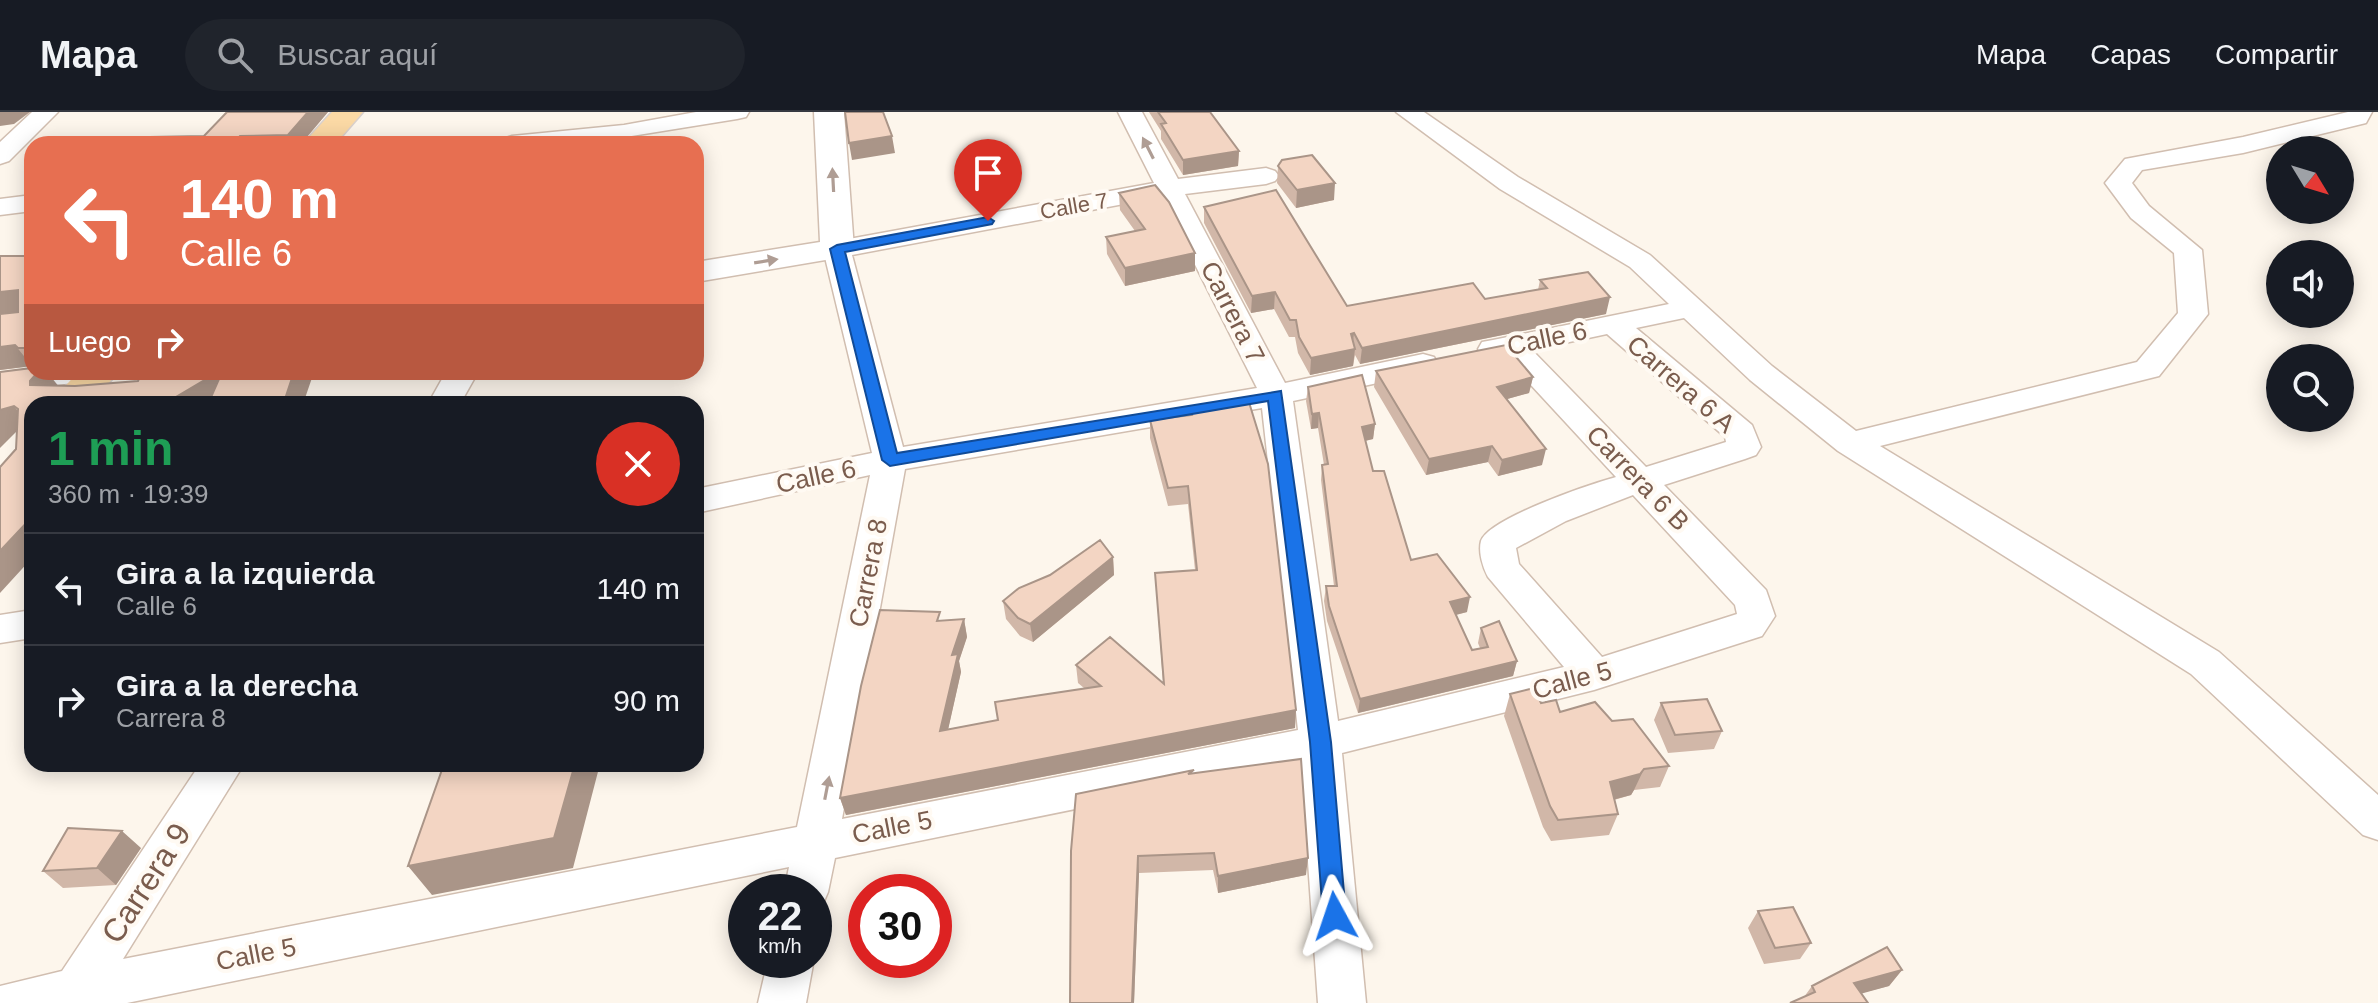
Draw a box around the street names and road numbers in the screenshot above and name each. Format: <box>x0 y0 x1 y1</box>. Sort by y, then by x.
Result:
street label: Calle 7 <box>1038 188 1110 224</box>
street label: Carrera 7 <box>1195 256 1271 368</box>
street label: Calle 6 <box>1504 315 1590 361</box>
street label: Carrera 6 A <box>1621 329 1742 439</box>
street label: Carrera 6 B <box>1581 419 1695 537</box>
street label: Calle 6 <box>773 453 859 499</box>
street label: Carrera 8 <box>843 516 893 630</box>
street label: Calle 5 <box>1529 655 1615 705</box>
street label: Calle 5 <box>849 805 935 849</box>
street label: Carrera 9 <box>94 817 198 949</box>
street label: Calle 5 <box>213 932 299 976</box>

